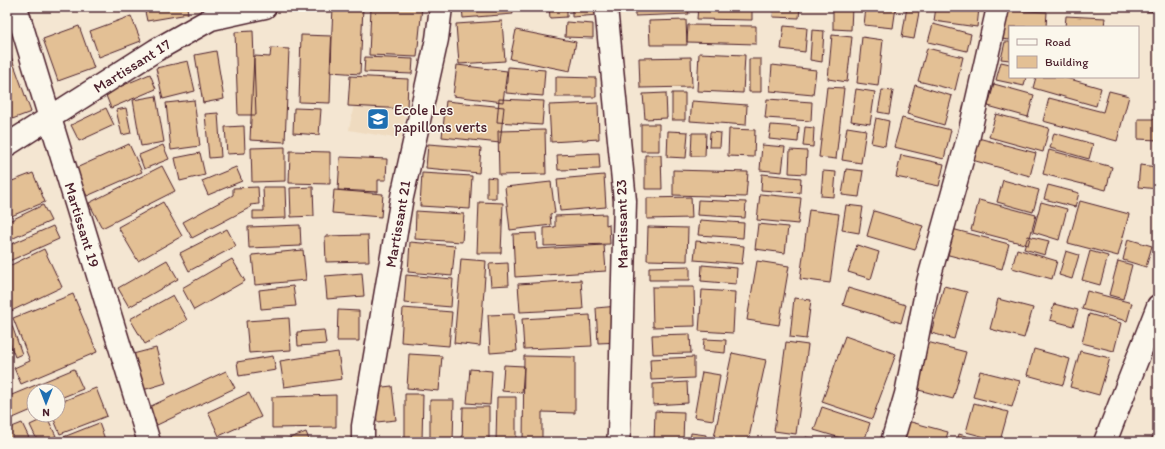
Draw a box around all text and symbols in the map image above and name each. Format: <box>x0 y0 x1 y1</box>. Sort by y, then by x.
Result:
legend <box>1009 26 1139 78</box>
street label: Martissant 17 <box>90 35 174 97</box>
text: Road <box>1045 35 1071 49</box>
text: Building <box>1045 55 1089 69</box>
place label: Ecole Les papillons verts <box>394 101 488 136</box>
school or university icon: Ecole Les papillons verts <box>365 106 391 132</box>
street label: Martissant 21 <box>381 179 415 269</box>
street label: Martissant 23 <box>612 179 632 269</box>
street label: Martissant 19 <box>61 180 104 270</box>
north arrow <box>26 383 66 423</box>
text: N <box>42 406 50 419</box>

